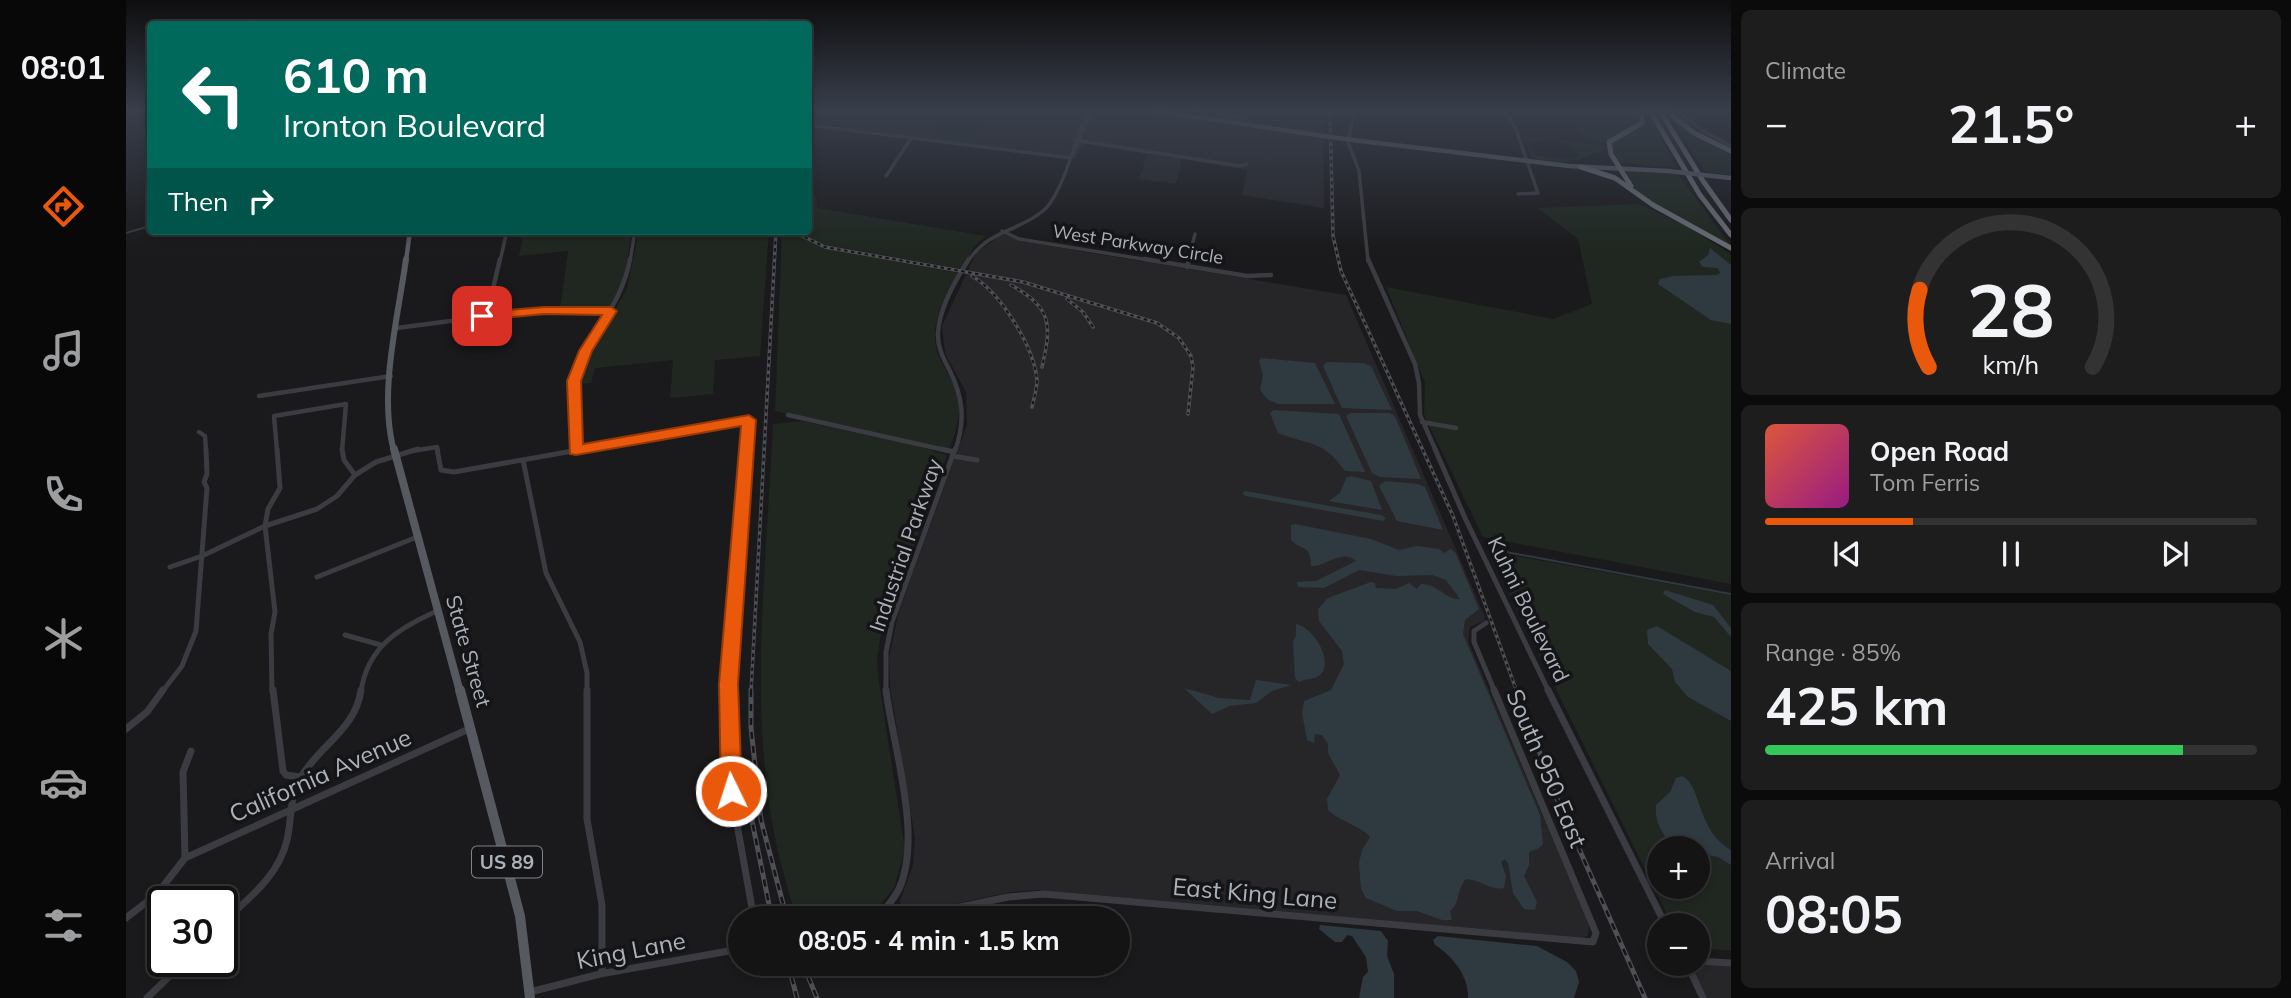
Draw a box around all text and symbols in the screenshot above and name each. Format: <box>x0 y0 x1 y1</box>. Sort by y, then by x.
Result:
text: 610 m <box>283 44 429 105</box>
text: 08:01 <box>21 47 105 87</box>
icon: left <box>168 49 259 140</box>
text: Climate <box>1765 56 1846 85</box>
text: 21.5° <box>1948 91 2074 156</box>
text: − <box>1765 99 1788 147</box>
text: + <box>2234 99 2257 147</box>
text: Ironton Boulevard <box>283 105 546 145</box>
icon: directions <box>39 182 88 231</box>
icon: right <box>242 182 280 220</box>
text: Then <box>168 185 228 218</box>
street label: West Parkway Circle <box>1051 219 1225 269</box>
text: 28 <box>1967 265 2055 356</box>
pin <box>452 286 512 346</box>
icon: arrive <box>463 297 501 335</box>
icon: music <box>39 326 88 375</box>
text: km/h <box>1983 349 2039 380</box>
text: Open Road <box>1870 435 2009 468</box>
street label: Industrial Parkway <box>863 455 947 635</box>
text: Tom Ferris <box>1870 468 1980 497</box>
icon: phone <box>39 470 88 519</box>
street label: Kuhni Boulevard <box>1483 532 1575 686</box>
icon: previous <box>1828 535 1866 573</box>
icon: pause <box>1992 535 2030 573</box>
icon: next <box>2156 535 2194 573</box>
street label: State Street <box>441 592 497 710</box>
icon: climate <box>39 614 88 663</box>
text: Range · 85% <box>1765 638 1901 667</box>
text: 425 km <box>1765 673 1948 738</box>
street label: South 950 East <box>1500 684 1594 852</box>
street label: California Avenue <box>224 721 416 829</box>
position arrow <box>694 754 768 828</box>
icon: car <box>39 758 88 807</box>
map controls <box>1647 836 1710 976</box>
button: + <box>1647 836 1710 899</box>
road number: US 89 <box>472 846 542 877</box>
text: Arrival <box>1765 846 1835 875</box>
street label: East King Lane <box>1171 871 1339 915</box>
text: 08:05 <box>1765 881 1903 946</box>
speed limit sign: 30 <box>147 886 238 977</box>
icon: filters <box>39 901 88 950</box>
button: − <box>1647 913 1710 976</box>
text: 08:05 · 4 min · 1.5 km <box>798 924 1060 957</box>
street label: King Lane <box>574 925 688 975</box>

